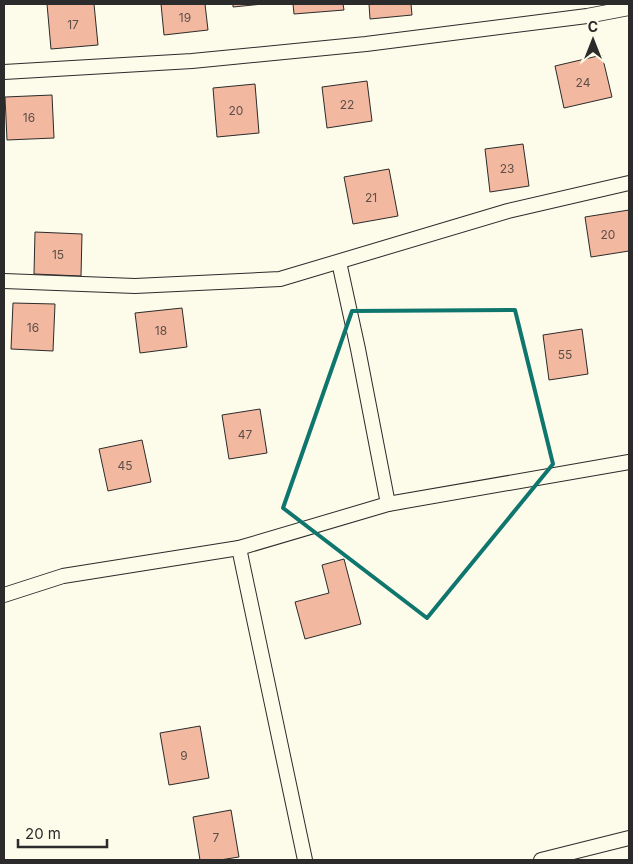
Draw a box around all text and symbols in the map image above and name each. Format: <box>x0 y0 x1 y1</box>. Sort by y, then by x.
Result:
house number: 19 <box>179 10 191 25</box>
north arrow <box>568 15 618 65</box>
house number: 17 <box>67 17 79 32</box>
text: С <box>588 18 598 35</box>
house number: 24 <box>576 75 591 90</box>
house number: 22 <box>340 97 354 112</box>
house number: 20 <box>229 103 243 118</box>
house number: 16 <box>23 110 35 125</box>
house number: 23 <box>500 161 514 176</box>
house number: 21 <box>365 190 377 205</box>
house number: 20 <box>601 227 615 242</box>
house number: 15 <box>52 247 64 262</box>
house number: 16 <box>27 320 39 335</box>
house number: 18 <box>155 323 167 338</box>
house number: 55 <box>558 347 572 362</box>
house number: 47 <box>238 427 252 442</box>
house number: 45 <box>117 458 133 473</box>
house number: 9 <box>180 748 188 763</box>
scale bar <box>18 816 106 848</box>
text: 20 m <box>25 824 61 843</box>
house number: 7 <box>213 830 220 845</box>

